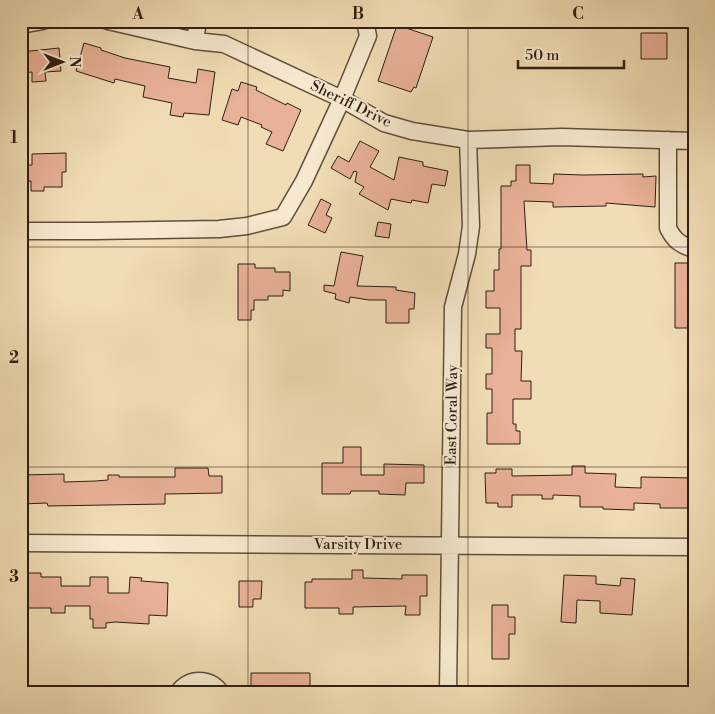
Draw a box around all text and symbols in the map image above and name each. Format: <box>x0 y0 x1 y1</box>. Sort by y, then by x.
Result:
text: A <box>131 4 144 24</box>
text: B <box>352 4 364 24</box>
text: C <box>572 4 584 24</box>
north arrow <box>38 38 88 88</box>
scale bar <box>518 38 624 70</box>
text: 50 m <box>525 46 559 65</box>
text: N <box>65 56 83 68</box>
street label: Sheriff Drive <box>307 76 395 132</box>
text: 1 <box>10 128 18 148</box>
text: 2 <box>9 348 19 368</box>
street label: East Coral Way <box>442 364 462 466</box>
street label: Varsity Drive <box>313 535 402 554</box>
text: 3 <box>9 567 19 587</box>

